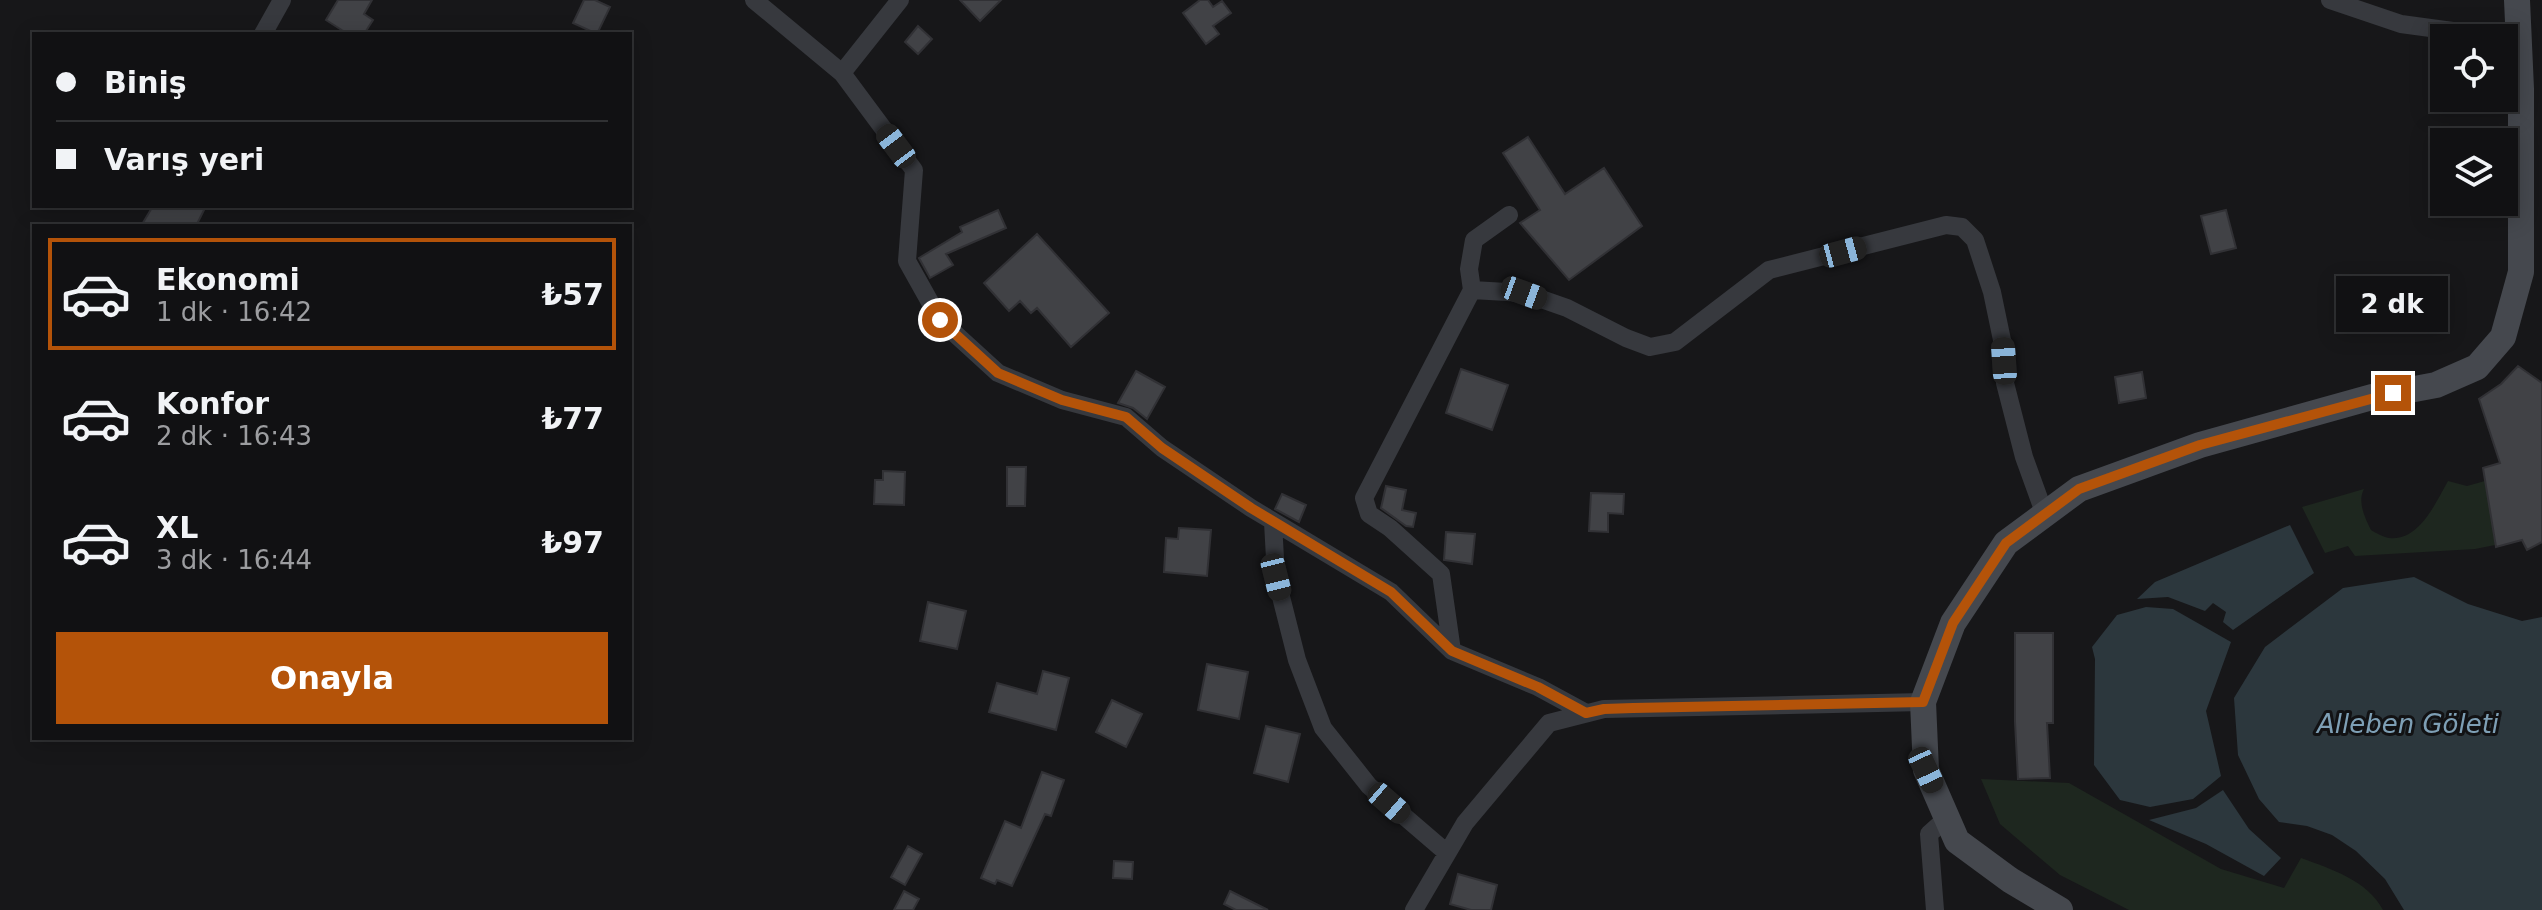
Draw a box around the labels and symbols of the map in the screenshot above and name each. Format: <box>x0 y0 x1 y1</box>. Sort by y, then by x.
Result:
car <box>872 120 920 172</box>
car <box>1817 234 1869 270</box>
car <box>1497 274 1551 312</box>
callout: 2 dk <box>2337 277 2449 333</box>
route start <box>922 302 958 338</box>
car <box>1990 336 2018 386</box>
route end <box>2375 375 2411 411</box>
car <box>1259 551 1293 603</box>
water label: Alleben Göleti <box>2315 709 2500 739</box>
car <box>1905 743 1947 797</box>
car <box>1363 778 1415 828</box>

